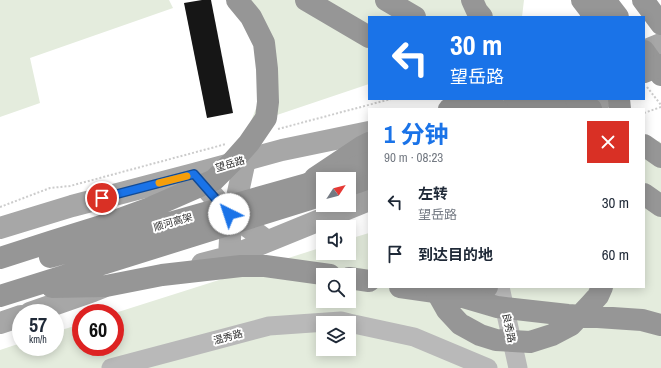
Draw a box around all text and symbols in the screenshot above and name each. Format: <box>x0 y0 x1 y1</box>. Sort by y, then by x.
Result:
text: 30 m <box>450 26 502 64</box>
icon: left <box>384 32 436 84</box>
text: 望岳路 <box>450 64 504 89</box>
text: 1 分钟 <box>384 118 448 150</box>
button: close <box>587 121 629 163</box>
text: 90 m · 08:23 <box>384 149 443 166</box>
street label: 望岳路 <box>214 154 246 174</box>
north arrow <box>316 172 356 212</box>
map controls <box>316 172 356 356</box>
pin <box>85 181 119 215</box>
text: 左转 <box>418 183 448 204</box>
icon: arrive <box>91 187 113 209</box>
icon: left <box>384 191 406 213</box>
text: 30 m <box>602 192 629 213</box>
position arrow <box>208 193 250 235</box>
text: 望岳路 <box>418 206 457 223</box>
street label: 顺河高架 <box>152 210 194 234</box>
button: sound <box>316 220 356 260</box>
icon: arrive <box>384 243 406 265</box>
text: 到达目的地 <box>418 244 493 265</box>
text: 60 m <box>602 244 629 265</box>
button: search <box>316 268 356 308</box>
speed limit sign: 60 <box>72 304 124 356</box>
text: 57 <box>29 311 47 338</box>
street label: 良秀路 <box>500 312 518 344</box>
button: layers <box>316 316 356 356</box>
street label: 温秀路 <box>212 327 244 347</box>
text: km/h <box>29 333 47 346</box>

